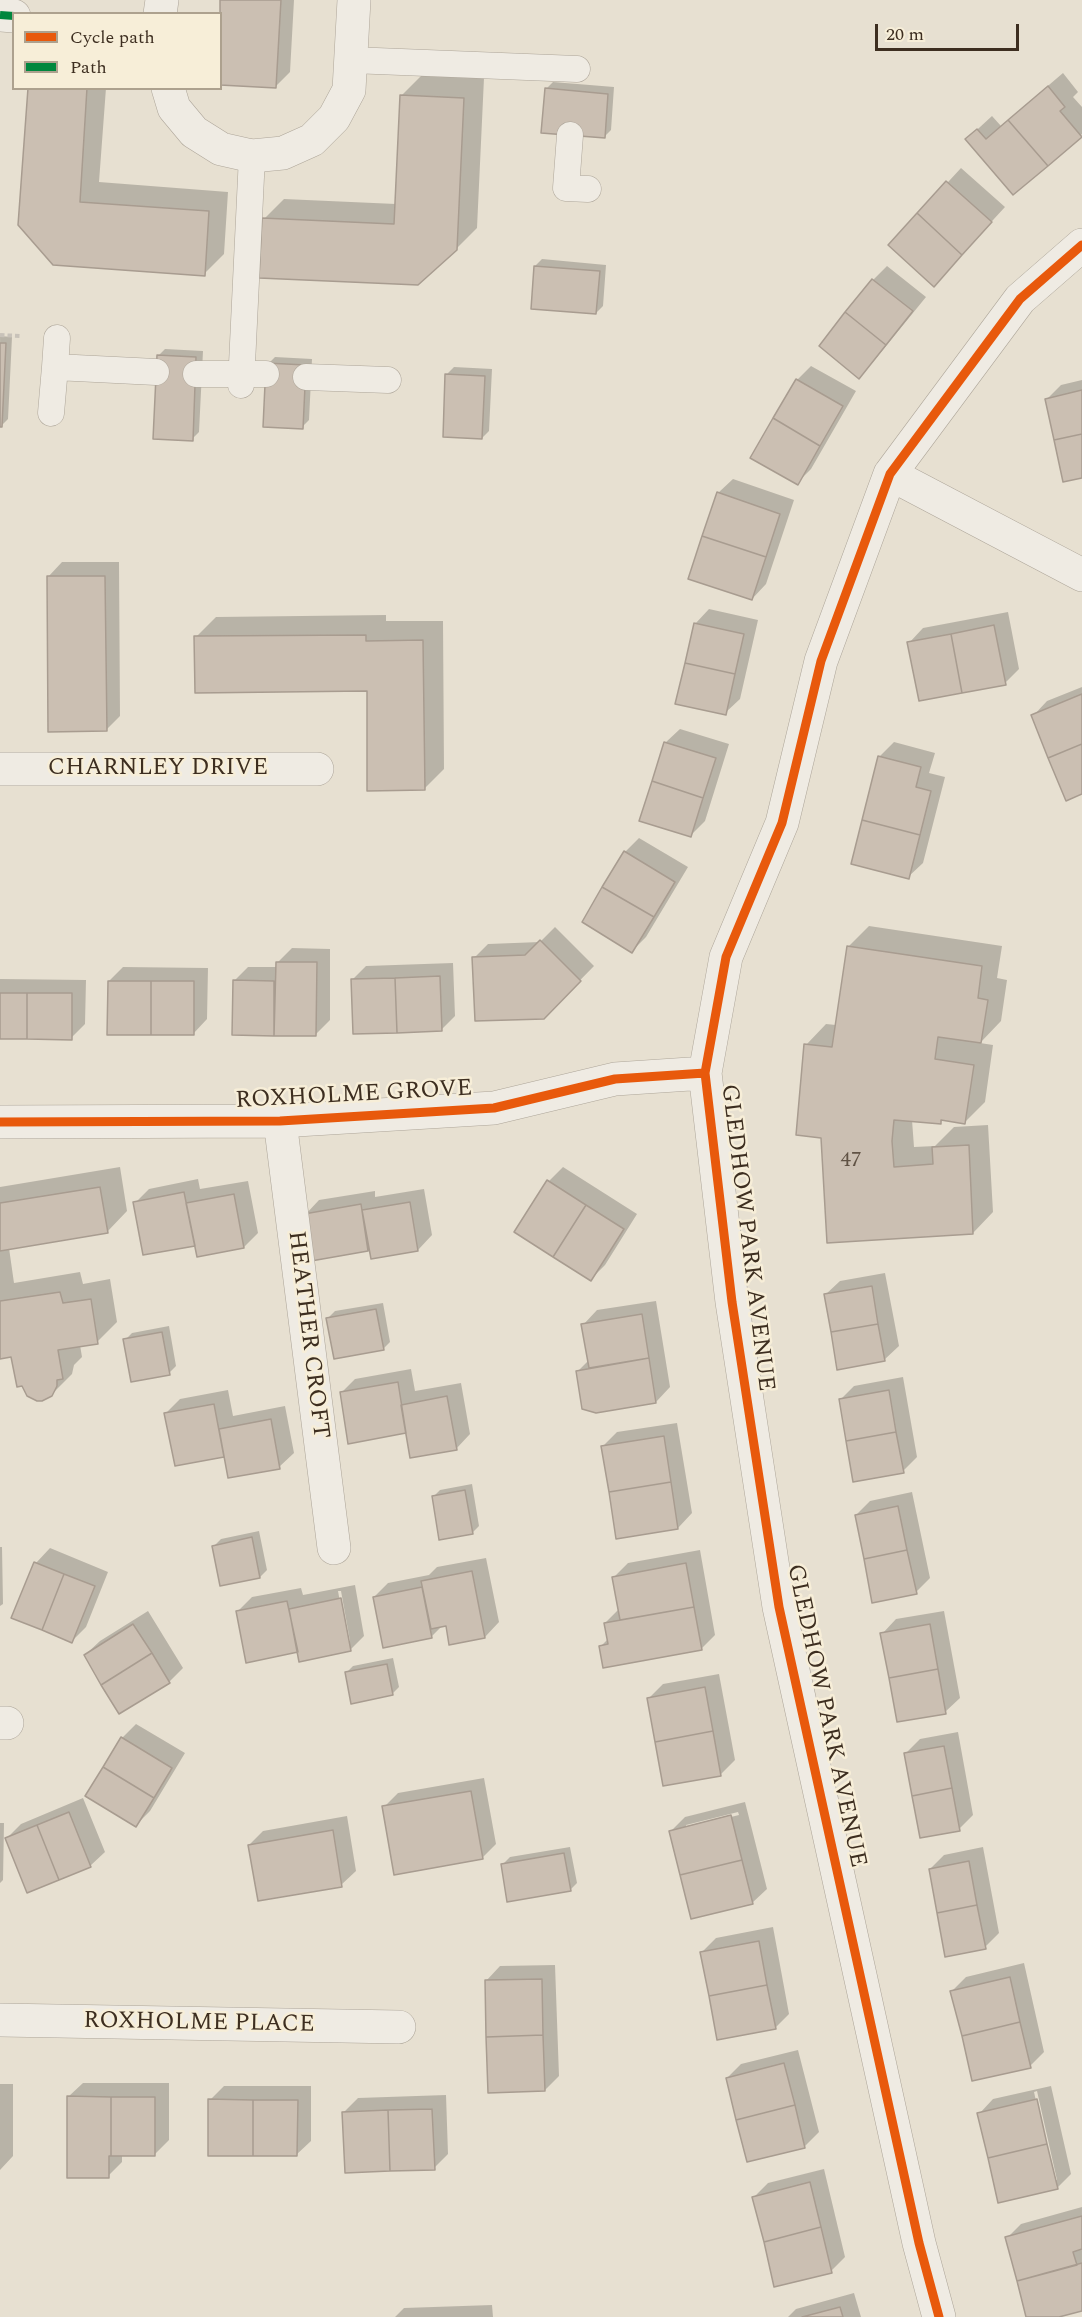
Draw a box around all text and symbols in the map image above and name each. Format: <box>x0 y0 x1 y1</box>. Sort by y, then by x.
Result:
legend <box>12 12 222 90</box>
scale bar <box>878 12 1022 50</box>
text: 20 m <box>886 21 924 48</box>
text: Cycle path <box>70 24 155 51</box>
text: Path <box>70 54 107 81</box>
street label: CHARNLEY DRIVE <box>48 755 268 783</box>
street label: ROXHOLME GROVE <box>235 1075 473 1117</box>
street label: GLEDHOW PARK AVENUE <box>713 1083 779 1393</box>
house number: 47 <box>841 1149 861 1175</box>
street label: HEATHER CROFT <box>280 1229 334 1441</box>
street label: GLEDHOW PARK AVENUE <box>779 1562 871 1870</box>
street label: ROXHOLME PLACE <box>83 2008 315 2040</box>

